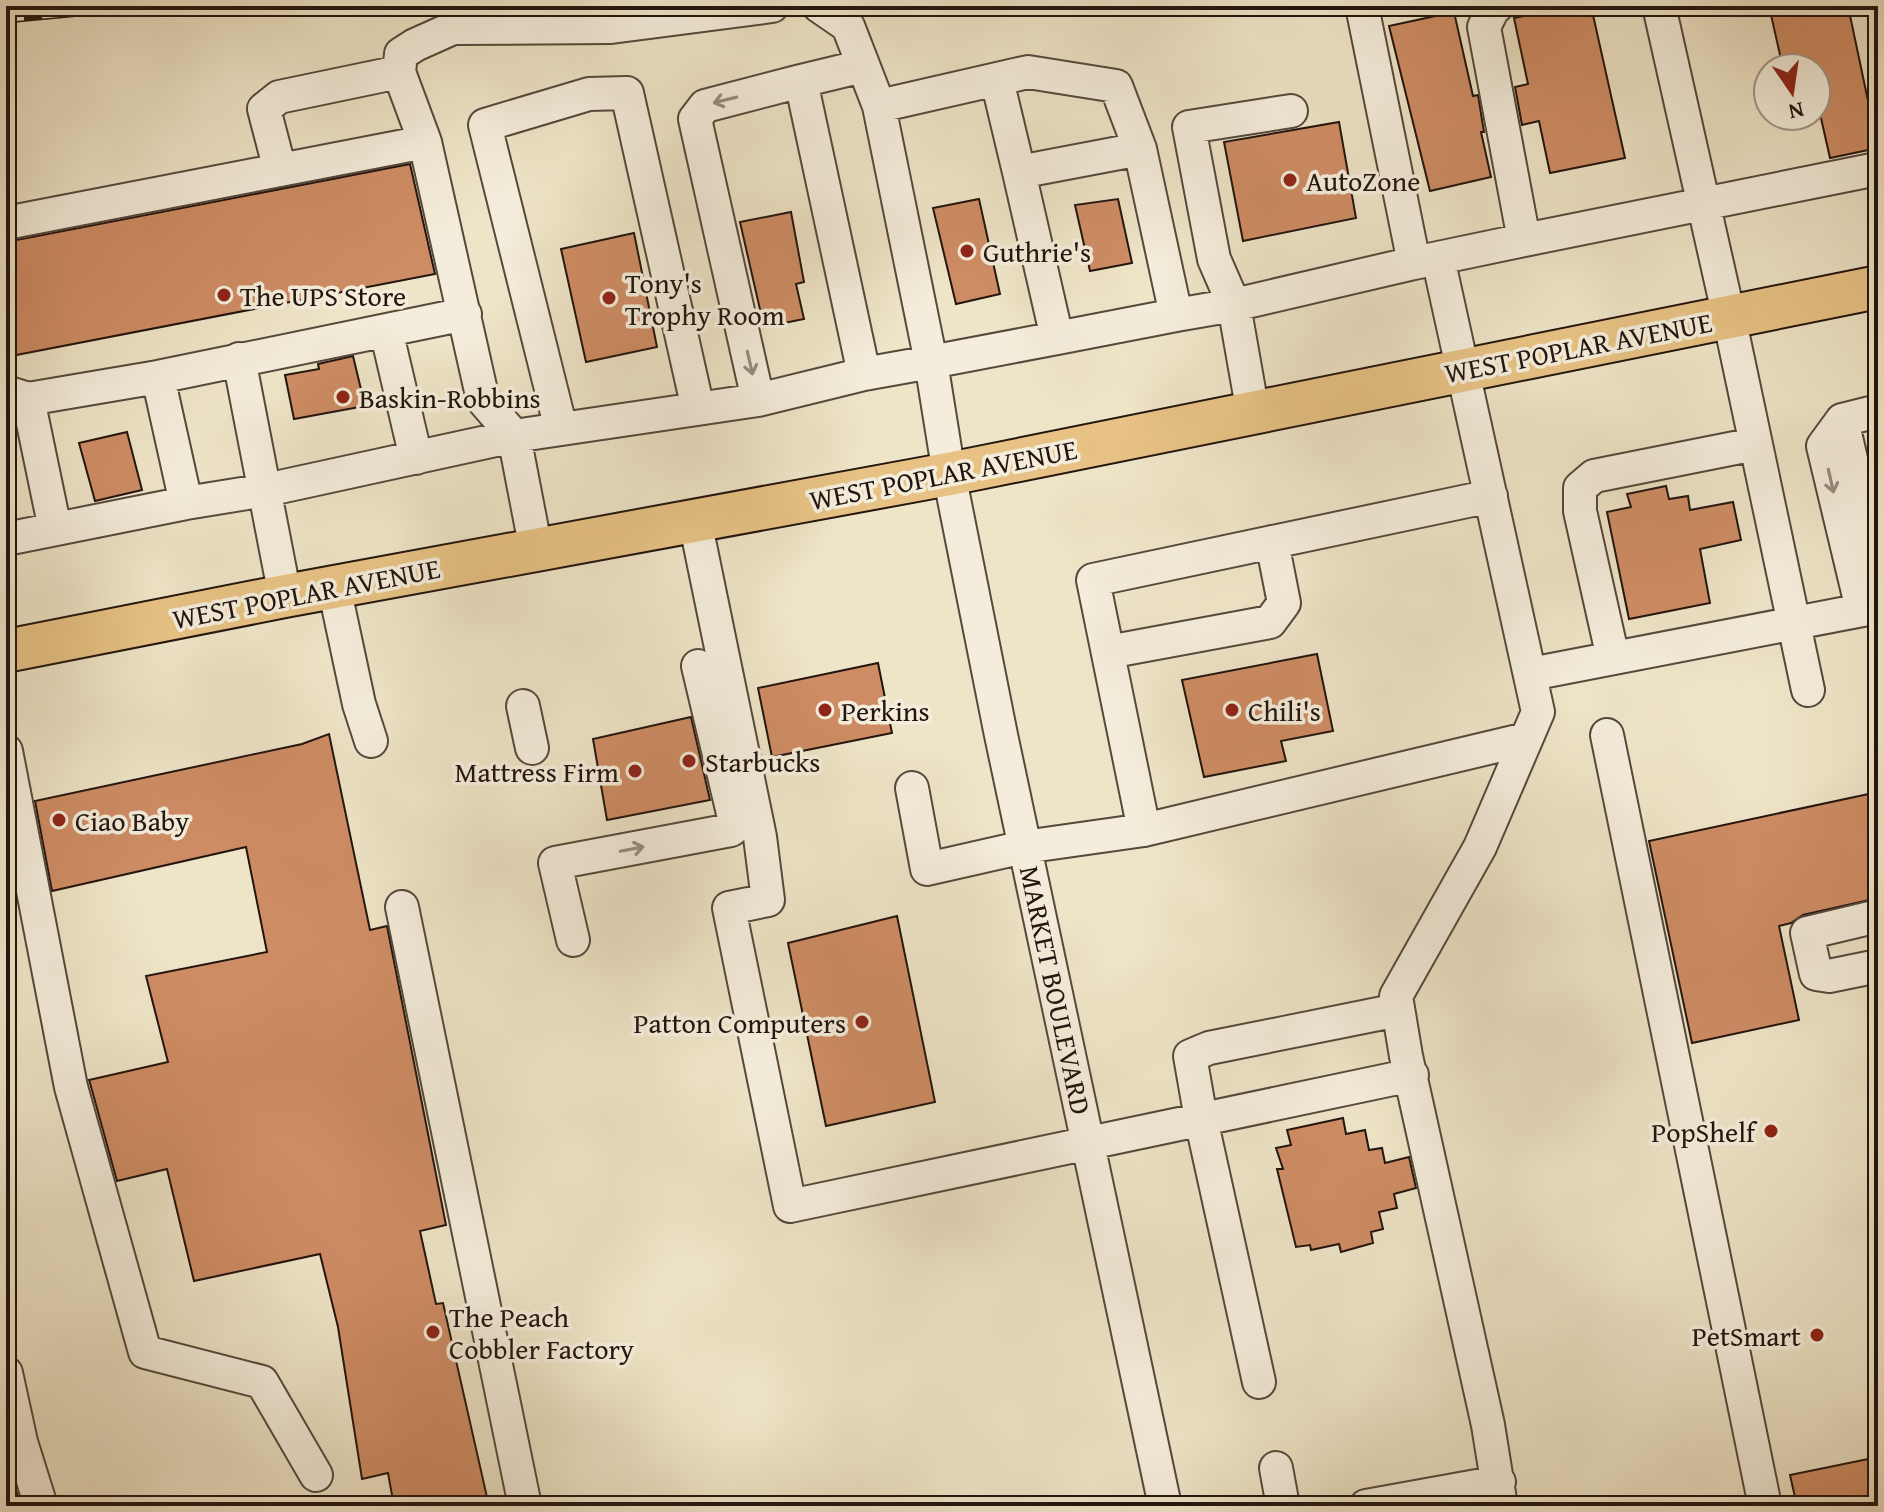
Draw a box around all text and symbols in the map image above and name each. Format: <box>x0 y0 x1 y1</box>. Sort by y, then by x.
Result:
north arrow <box>1752 52 1832 132</box>
one-way arrow <box>713 94 739 109</box>
text: N <box>1785 94 1807 129</box>
place label: AutoZone <box>1306 160 1420 201</box>
marker: AutoZone <box>1281 171 1299 189</box>
place label: Guthrie's <box>983 231 1091 272</box>
marker: Guthrie's <box>958 242 976 260</box>
place label: Tony's Trophy Room <box>625 262 785 335</box>
place label: The UPS Store <box>240 275 406 316</box>
marker: The UPS Store <box>215 286 233 304</box>
marker: Tony's Trophy Room <box>600 289 618 307</box>
street label: WEST POPLAR AVENUE <box>1441 301 1715 393</box>
one-way arrow <box>743 350 758 376</box>
place label: Baskin-Robbins <box>359 377 541 418</box>
marker: Baskin-Robbins <box>334 388 352 406</box>
street label: WEST POPLAR AVENUE <box>806 428 1080 520</box>
one-way arrow <box>1824 468 1839 494</box>
street label: WEST POPLAR AVENUE <box>169 547 443 639</box>
place label: Perkins <box>841 690 930 731</box>
place label: Chili's <box>1248 690 1321 731</box>
marker: Perkins <box>816 701 834 719</box>
marker: Chili's <box>1223 701 1241 719</box>
place label: Starbucks <box>705 741 820 782</box>
place label: Mattress Firm <box>454 751 619 792</box>
marker: Starbucks <box>680 752 698 770</box>
marker: Mattress Firm <box>626 762 644 780</box>
place label: Ciao Baby <box>75 800 189 841</box>
marker: Ciao Baby <box>50 811 68 829</box>
one-way arrow <box>618 840 644 855</box>
street label: MARKET BOULEVARD <box>1010 862 1102 1118</box>
place label: Patton Computers <box>633 1002 846 1043</box>
marker: Patton Computers <box>853 1013 871 1031</box>
place label: PopShelf <box>1651 1111 1758 1152</box>
marker: PopShelf <box>1762 1122 1780 1140</box>
place label: The Peach Cobbler Factory <box>449 1296 634 1369</box>
place label: PetSmart <box>1692 1315 1801 1356</box>
marker: The Peach Cobbler Factory <box>424 1323 442 1341</box>
marker: PetSmart <box>1808 1326 1826 1344</box>

